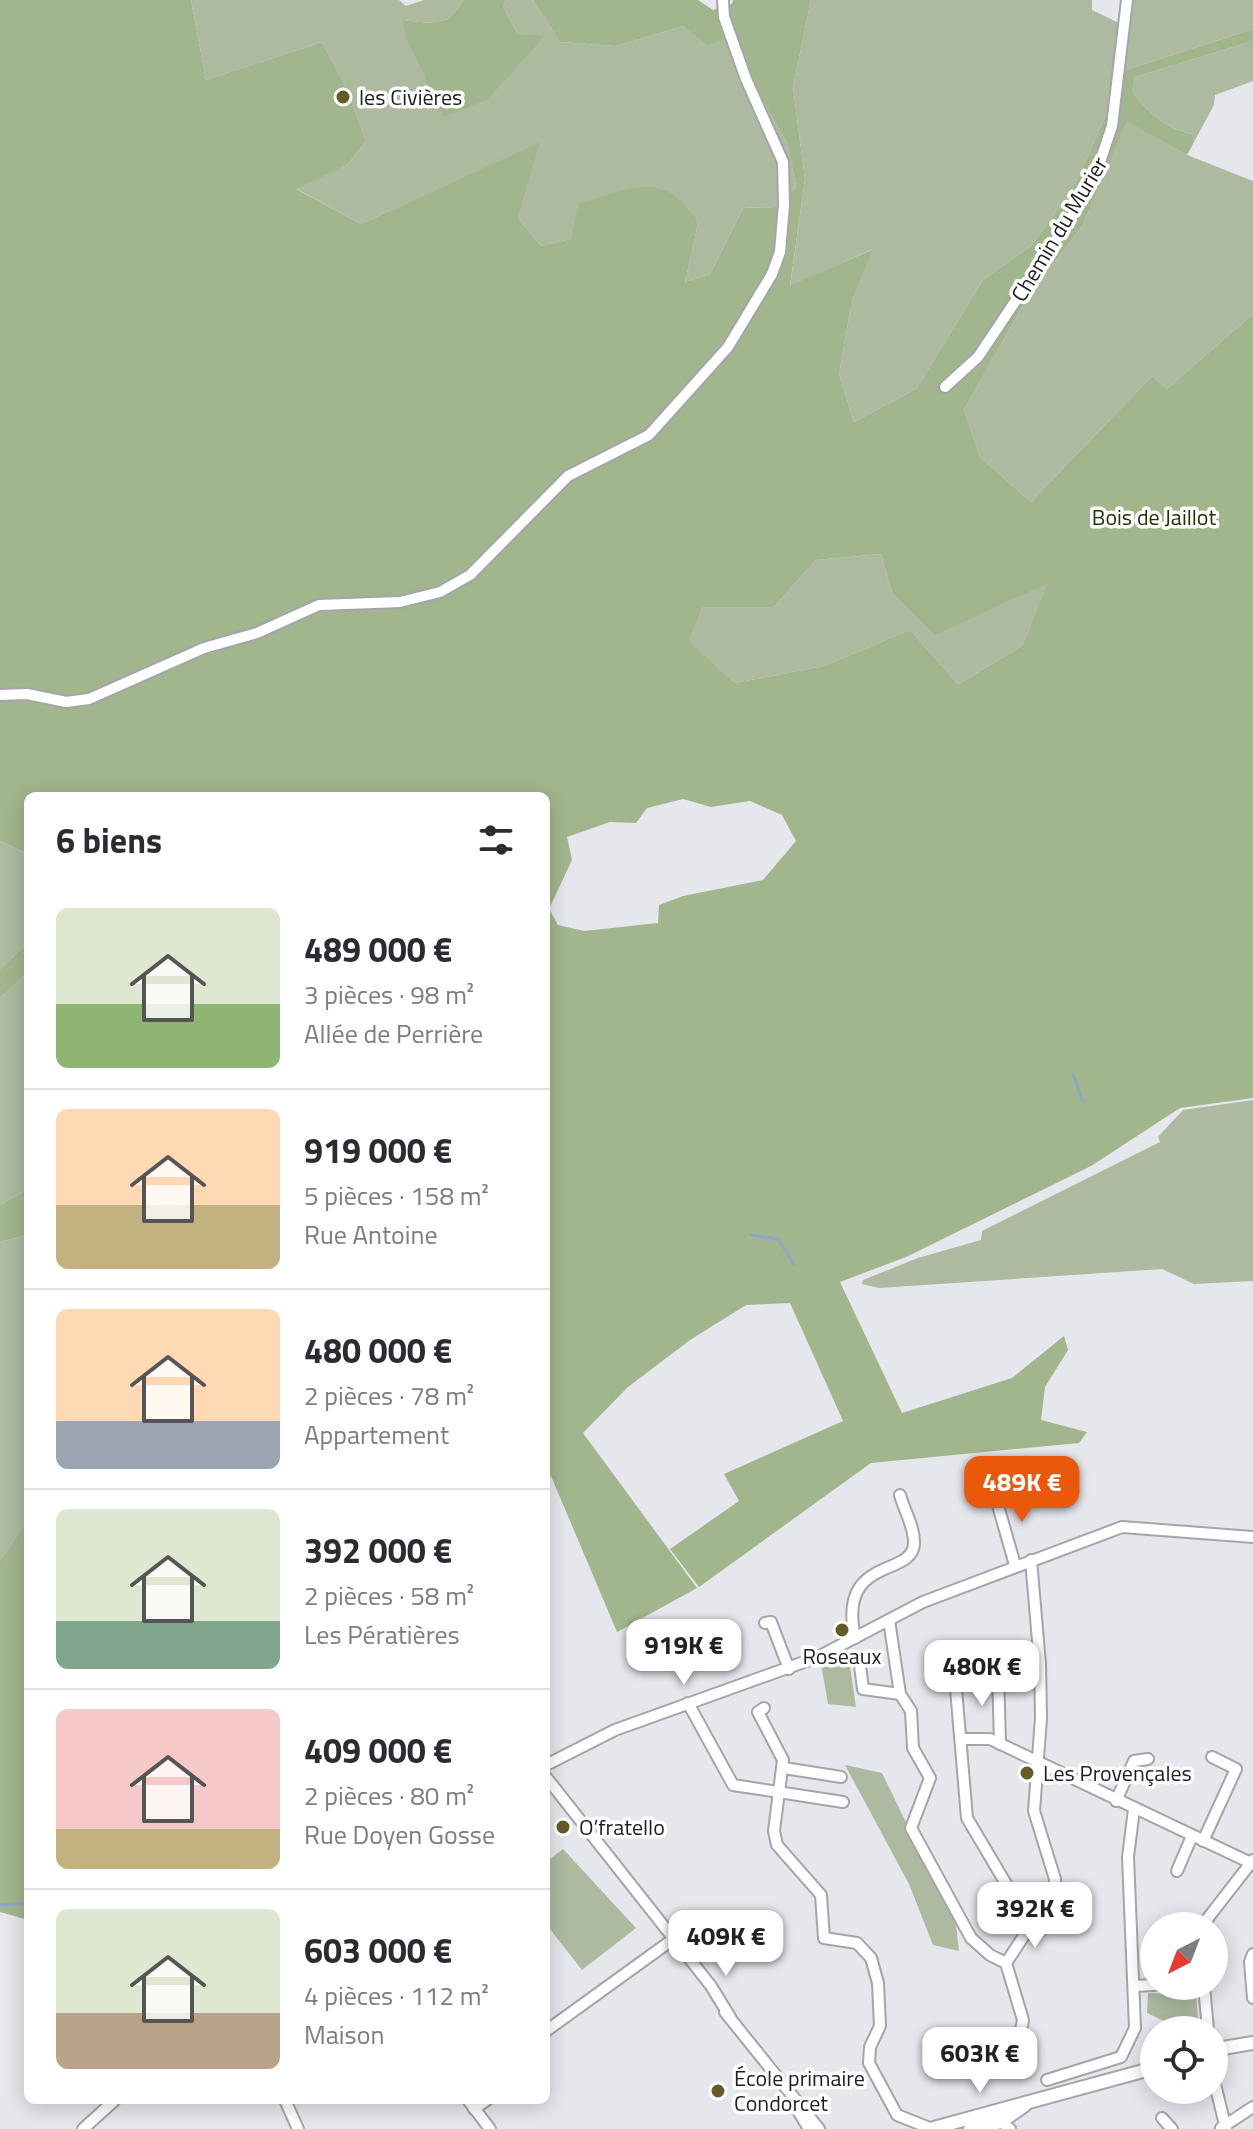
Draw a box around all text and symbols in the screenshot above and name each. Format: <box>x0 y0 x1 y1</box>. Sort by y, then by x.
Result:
place label: les Civières <box>359 80 462 114</box>
marker: les Civières <box>334 88 352 106</box>
street label: Chemin du Murier <box>1002 150 1116 308</box>
park label: Bois de Jaillot <box>1092 500 1216 534</box>
text: 6 biens <box>56 814 162 866</box>
icon: filters <box>474 818 518 862</box>
text: 489 000 € <box>304 923 452 975</box>
icon: home <box>120 940 216 1036</box>
text: 3 pièces · 98 m² <box>304 975 474 1014</box>
text: Allée de Perrière <box>304 1014 483 1053</box>
text: 919 000 € <box>304 1124 452 1176</box>
icon: home <box>120 1141 216 1237</box>
text: 5 pièces · 158 m² <box>304 1176 489 1215</box>
text: Rue Antoine <box>304 1215 438 1254</box>
text: 480 000 € <box>304 1324 452 1376</box>
icon: home <box>120 1341 216 1437</box>
text: 2 pièces · 78 m² <box>304 1376 474 1415</box>
text: Appartement <box>304 1415 449 1454</box>
pin: 489K € <box>957 1456 1087 1524</box>
text: 489K € <box>982 1462 1062 1501</box>
text: 392 000 € <box>304 1524 452 1576</box>
icon: home <box>120 1541 216 1637</box>
text: 2 pièces · 58 m² <box>304 1576 474 1615</box>
text: Les Pératières <box>304 1615 460 1654</box>
pin: 919K € <box>619 1619 749 1687</box>
marker: Roseaux <box>833 1621 851 1639</box>
text: 919K € <box>644 1625 724 1664</box>
place label: Roseaux <box>803 1639 882 1673</box>
pin: 480K € <box>917 1640 1047 1708</box>
text: 480K € <box>942 1646 1022 1685</box>
text: 409 000 € <box>304 1724 452 1776</box>
icon: home <box>120 1741 216 1837</box>
place label: Les Provençales <box>1043 1756 1192 1790</box>
marker: Les Provençales <box>1018 1764 1036 1782</box>
text: 2 pièces · 80 m² <box>304 1776 474 1815</box>
place label: O’fratello <box>579 1810 665 1844</box>
text: Rue Doyen Gosse <box>304 1815 495 1854</box>
marker: O’fratello <box>554 1818 572 1836</box>
pin: 392K € <box>970 1882 1100 1950</box>
text: 392K € <box>995 1888 1075 1927</box>
pin: 409K € <box>661 1910 791 1978</box>
north arrow <box>1140 1912 1228 2000</box>
map controls <box>1140 1912 1228 2104</box>
text: 409K € <box>686 1916 766 1955</box>
text: 603 000 € <box>304 1924 452 1976</box>
icon: home <box>120 1941 216 2037</box>
text: 4 pièces · 112 m² <box>304 1976 489 2015</box>
text: Maison <box>304 2015 384 2054</box>
button: locate <box>1140 2016 1228 2104</box>
pin: 603K € <box>915 2027 1045 2095</box>
text: 603K € <box>940 2033 1020 2072</box>
place label: École primaire Condorcet <box>734 2061 865 2120</box>
marker: École primaire Condorcet <box>709 2082 727 2100</box>

